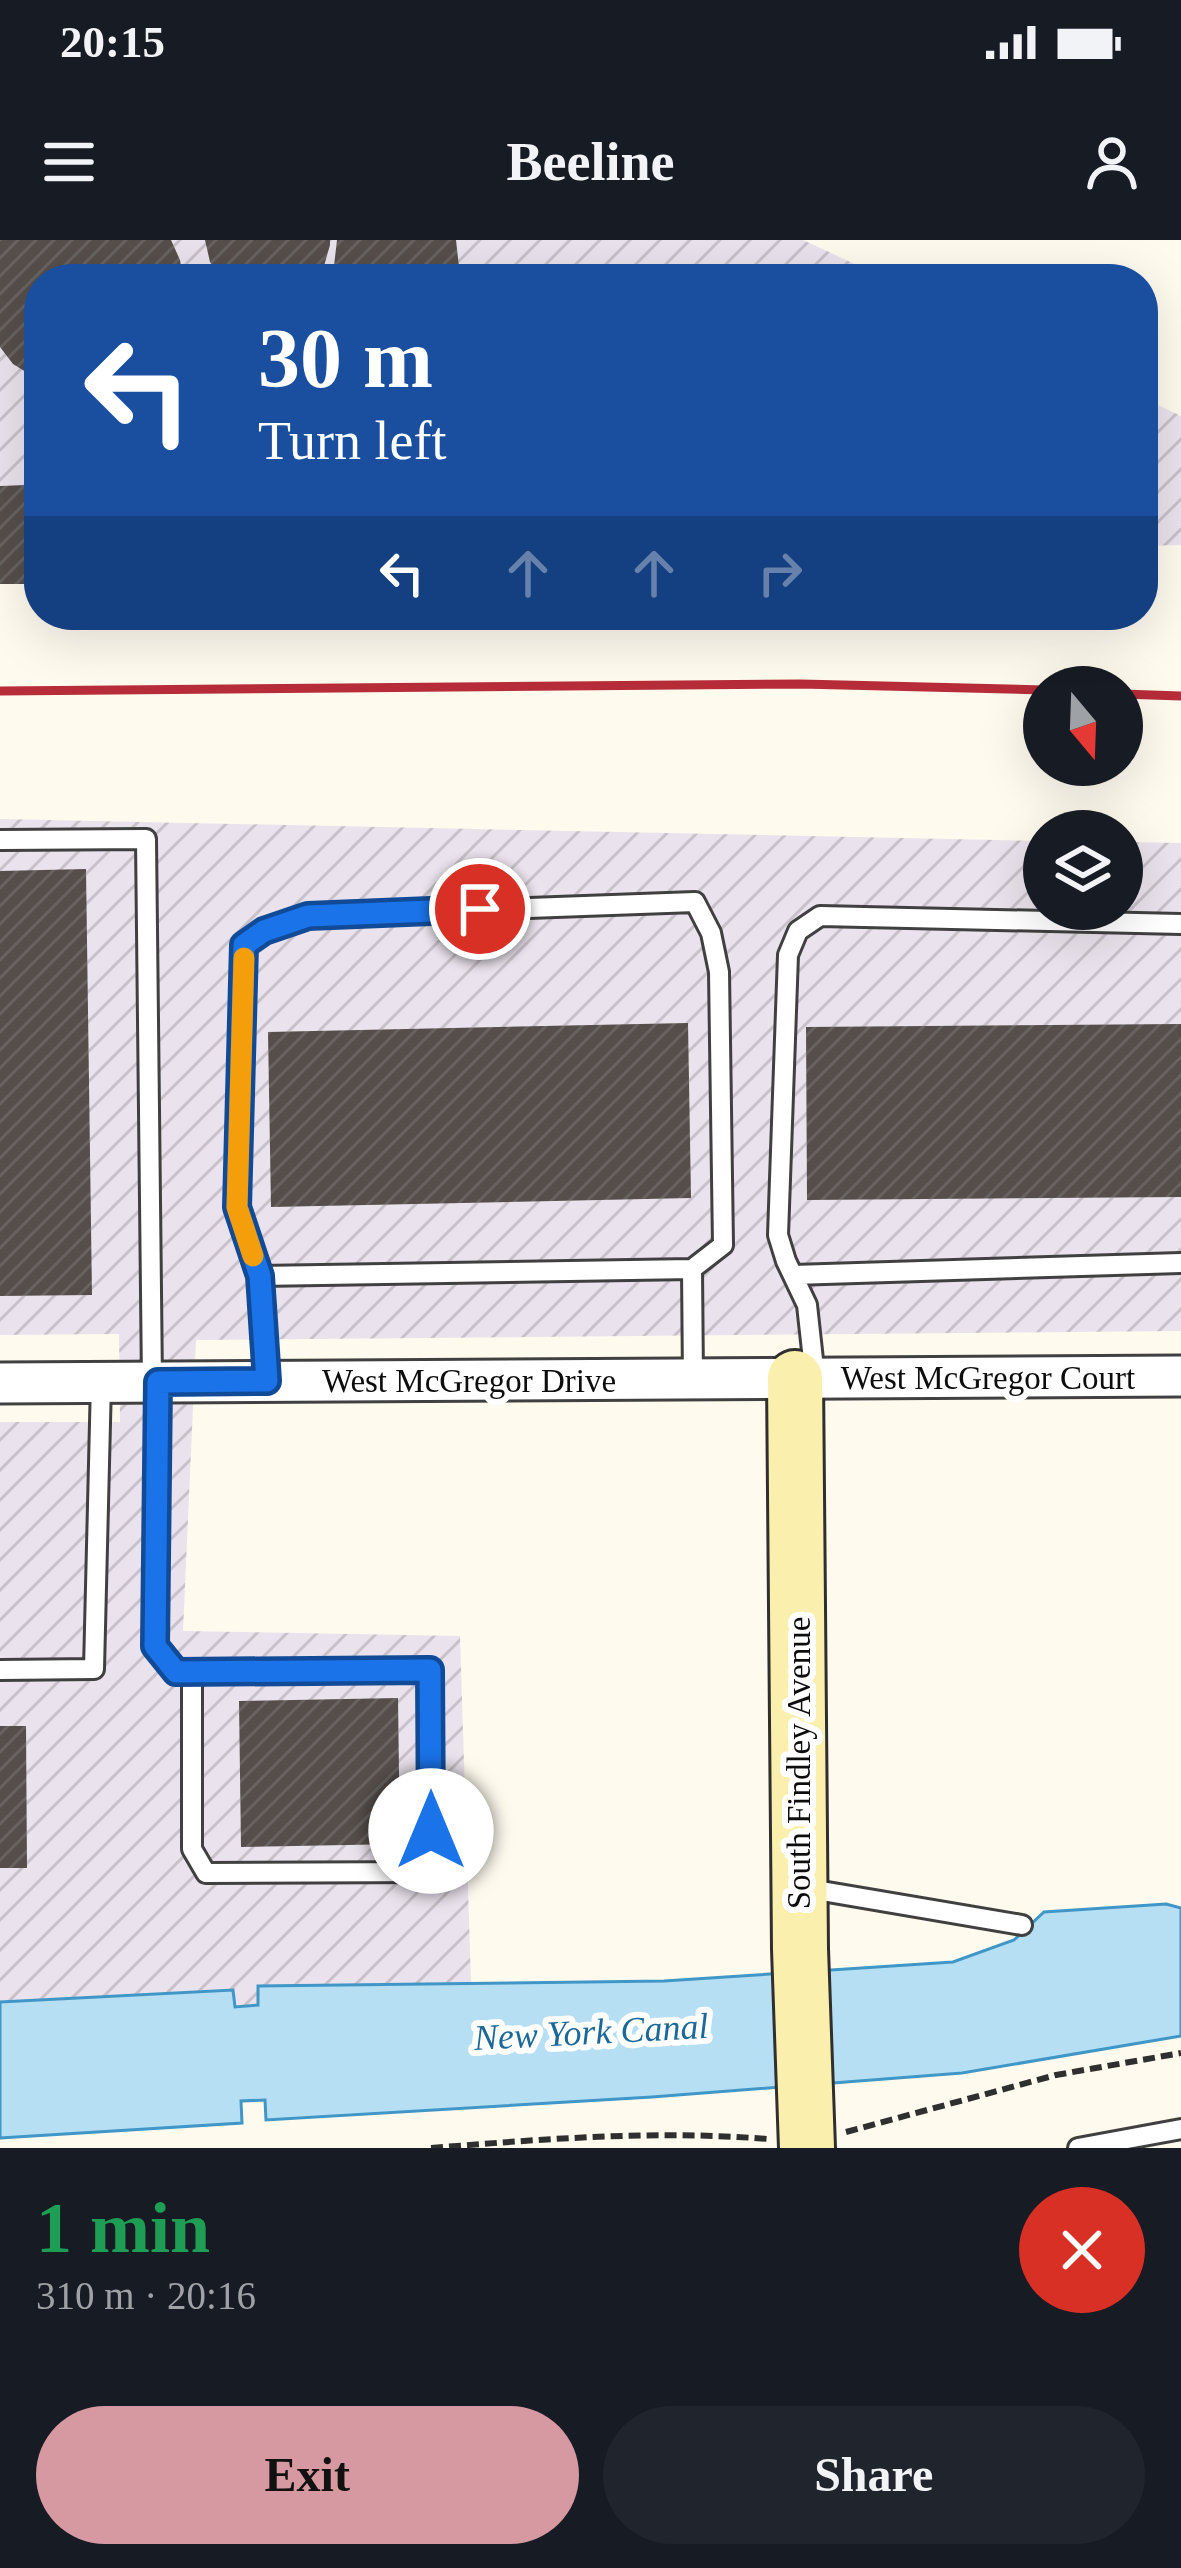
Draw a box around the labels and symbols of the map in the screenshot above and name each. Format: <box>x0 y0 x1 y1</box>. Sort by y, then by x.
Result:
north arrow <box>1023 666 1143 786</box>
pin <box>429 858 531 960</box>
street label: West McGregor Court <box>841 1360 1135 1396</box>
street label: West McGregor Drive <box>322 1363 616 1399</box>
street label: South Findley Avenue <box>781 1617 817 1909</box>
position arrow <box>368 1768 494 1894</box>
water label: New York Canal <box>472 2006 709 2058</box>

